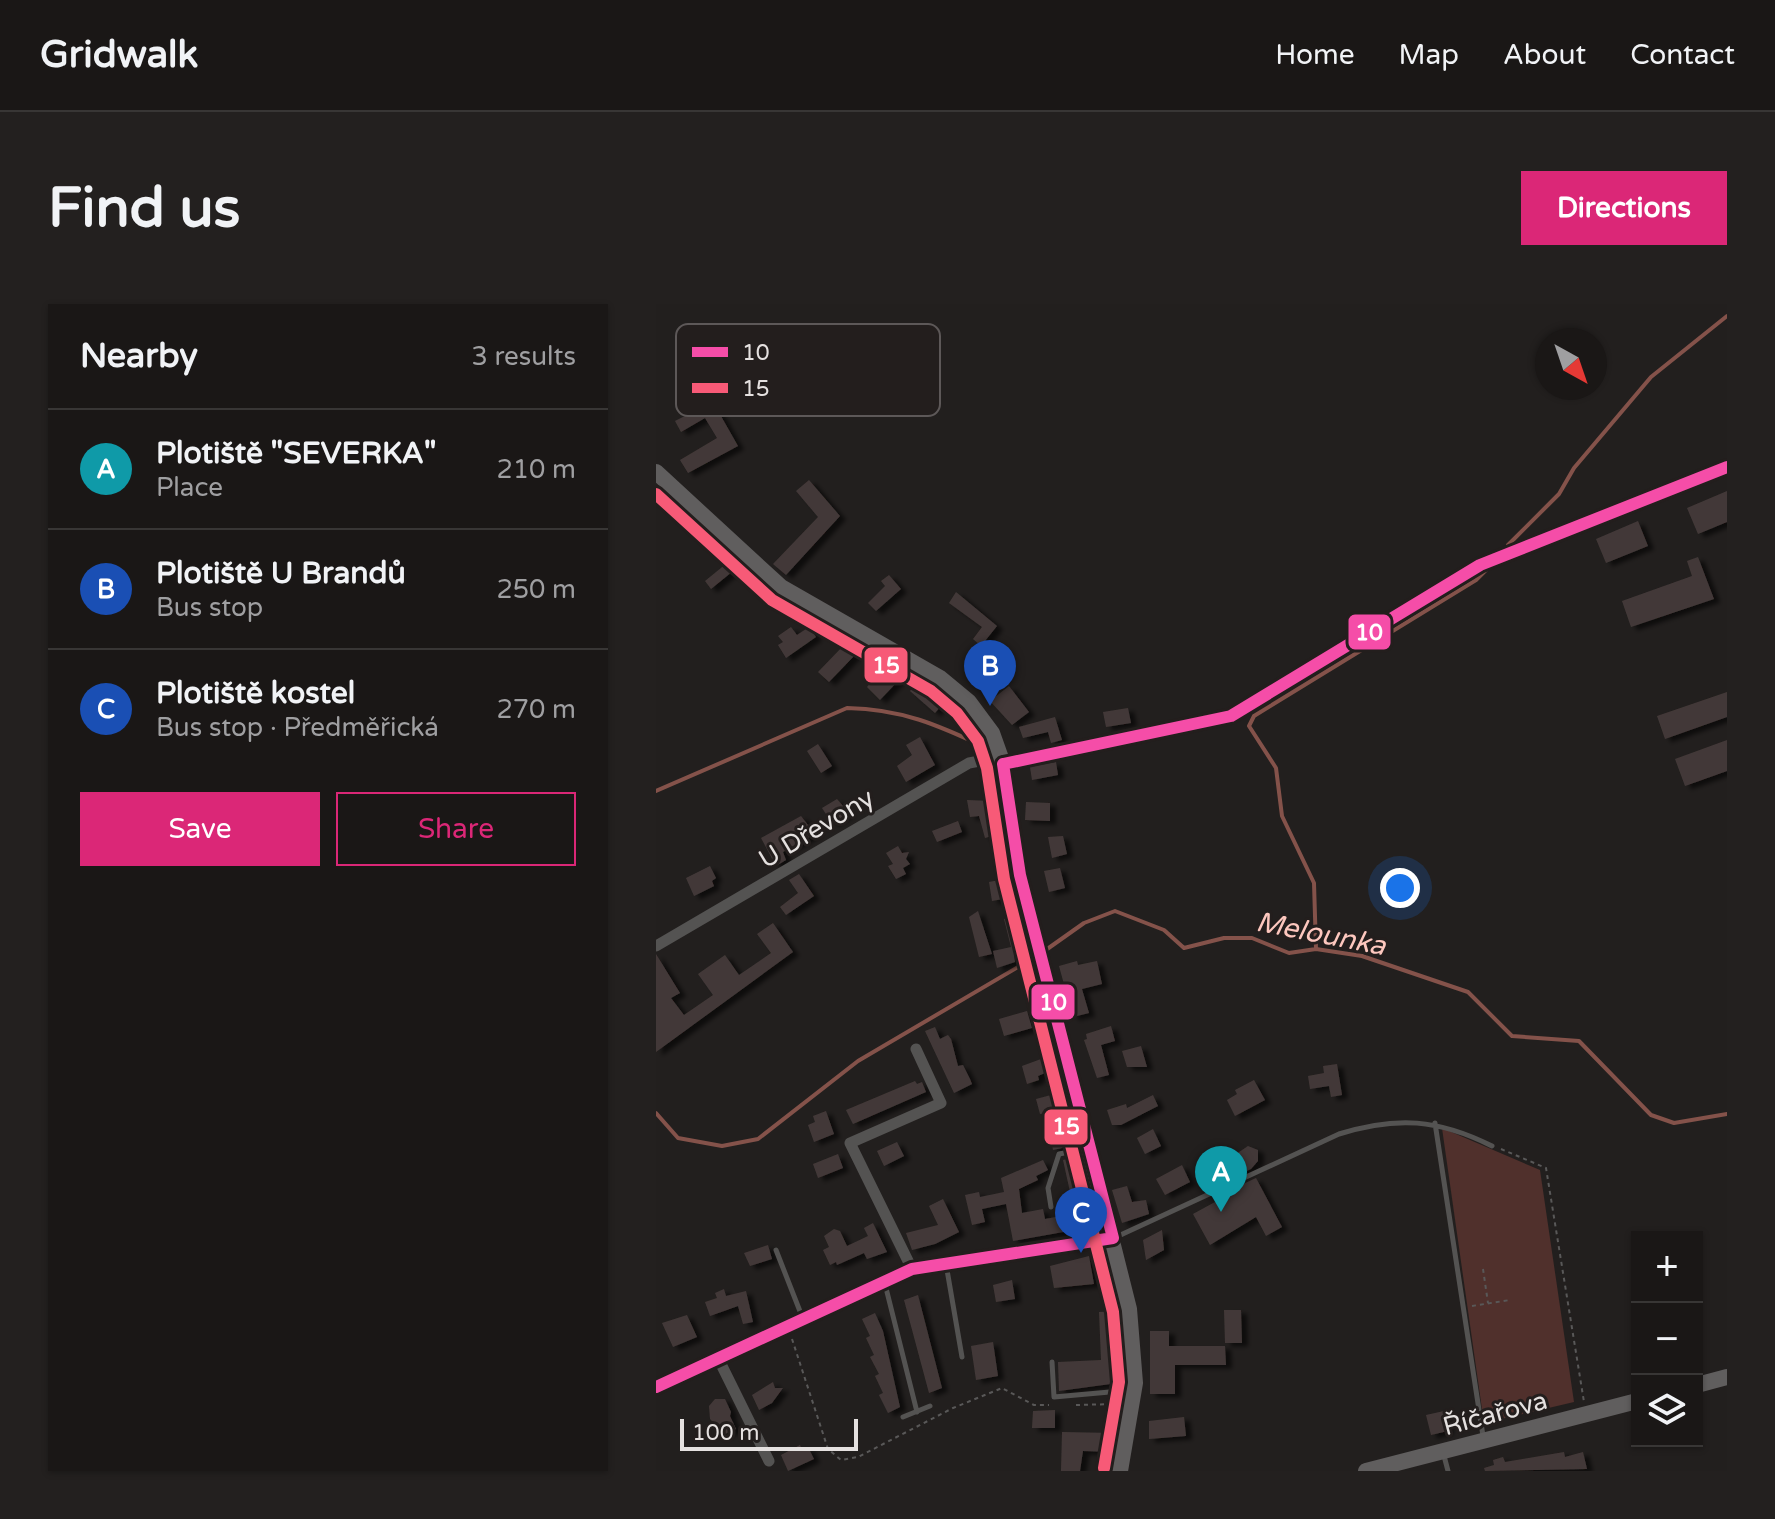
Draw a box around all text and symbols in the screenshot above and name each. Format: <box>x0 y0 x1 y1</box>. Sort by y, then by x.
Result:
text: Gridwalk <box>40 32 198 78</box>
text: Home <box>1275 38 1355 72</box>
text: Map <box>1399 38 1459 72</box>
text: About <box>1503 38 1586 72</box>
text: Contact <box>1630 38 1735 72</box>
button: Directions <box>1521 171 1727 245</box>
text: Find us <box>48 175 240 242</box>
legend <box>676 324 940 416</box>
north arrow <box>1535 328 1607 400</box>
text: Nearby <box>80 336 198 377</box>
text: 10 <box>742 340 770 366</box>
text: 3 results <box>471 341 576 372</box>
text: 15 <box>742 376 770 402</box>
text: Plotiště "SEVERKA" <box>156 435 436 472</box>
text: A <box>96 454 116 485</box>
text: 210 m <box>496 454 576 485</box>
text: Place <box>156 472 223 503</box>
text: Plotiště U Brandů <box>156 555 406 592</box>
text: B <box>97 574 115 605</box>
text: 250 m <box>496 574 576 605</box>
text: Bus stop <box>156 592 263 623</box>
line badge: 10 <box>1347 613 1392 651</box>
text: 10 <box>1355 620 1383 646</box>
pin: B <box>964 640 1016 706</box>
line badge: 15 <box>863 646 909 684</box>
text: 15 <box>872 653 900 679</box>
text: Plotiště kostel <box>156 675 355 712</box>
text: C <box>97 694 115 725</box>
text: 270 m <box>496 694 576 725</box>
text: Bus stop · Předměřická <box>156 712 439 743</box>
street label: U Dřevony <box>753 782 880 875</box>
button: Save <box>80 792 320 866</box>
button: Share <box>336 792 576 866</box>
your location <box>1380 868 1420 908</box>
water label: Melounka <box>1253 905 1390 963</box>
line badge: 10 <box>1030 983 1076 1021</box>
text: 10 <box>1039 990 1067 1016</box>
line badge: 15 <box>1043 1108 1089 1146</box>
text: 15 <box>1052 1114 1080 1140</box>
pin: A <box>1195 1146 1247 1212</box>
pin: C <box>1055 1187 1107 1253</box>
map controls <box>1631 1231 1703 1447</box>
button: + <box>1631 1231 1703 1303</box>
button: − <box>1631 1303 1703 1375</box>
button: layers <box>1631 1375 1703 1447</box>
street label: Říčařova <box>1439 1385 1551 1442</box>
scale bar <box>680 1415 858 1451</box>
text: 100 m <box>692 1420 759 1446</box>

